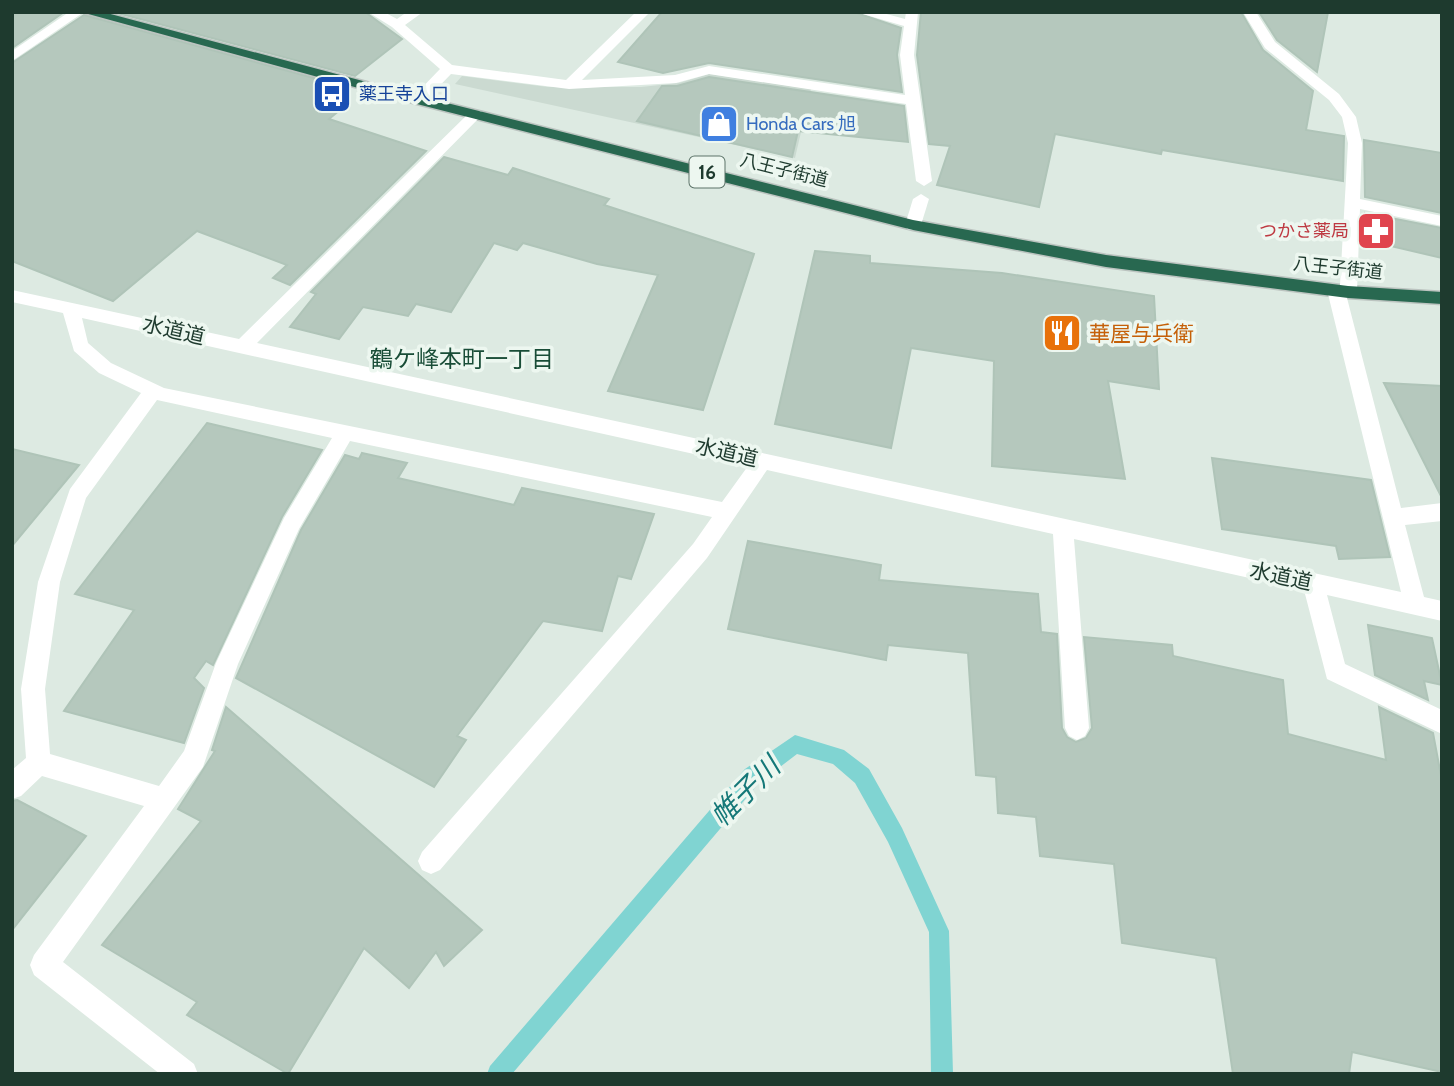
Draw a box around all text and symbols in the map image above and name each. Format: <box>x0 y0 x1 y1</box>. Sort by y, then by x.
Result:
bus stop icon: 薬王寺入口 <box>311 73 353 115</box>
place label: 薬王寺入口 <box>359 83 449 105</box>
shop icon: Honda Cars 旭 <box>698 103 740 145</box>
place label: Honda Cars 旭 <box>746 113 856 135</box>
street label: 八王子街道 <box>738 148 830 192</box>
road number: 16 <box>690 156 724 188</box>
pharmacy icon: つかさ薬局 <box>1355 210 1397 252</box>
place label: つかさ薬局 <box>1259 220 1349 242</box>
street label: 八王子街道 <box>1292 252 1384 284</box>
street label: 水道道 <box>140 311 208 349</box>
restaurant icon: 華屋与兵衛 <box>1041 312 1083 354</box>
place label: 華屋与兵衛 <box>1089 321 1194 346</box>
district label: 鶴ケ峰本町一丁目 <box>370 345 554 373</box>
street label: 水道道 <box>693 433 761 471</box>
street label: 水道道 <box>1248 557 1314 595</box>
water label: 帷子川 <box>703 747 789 833</box>

